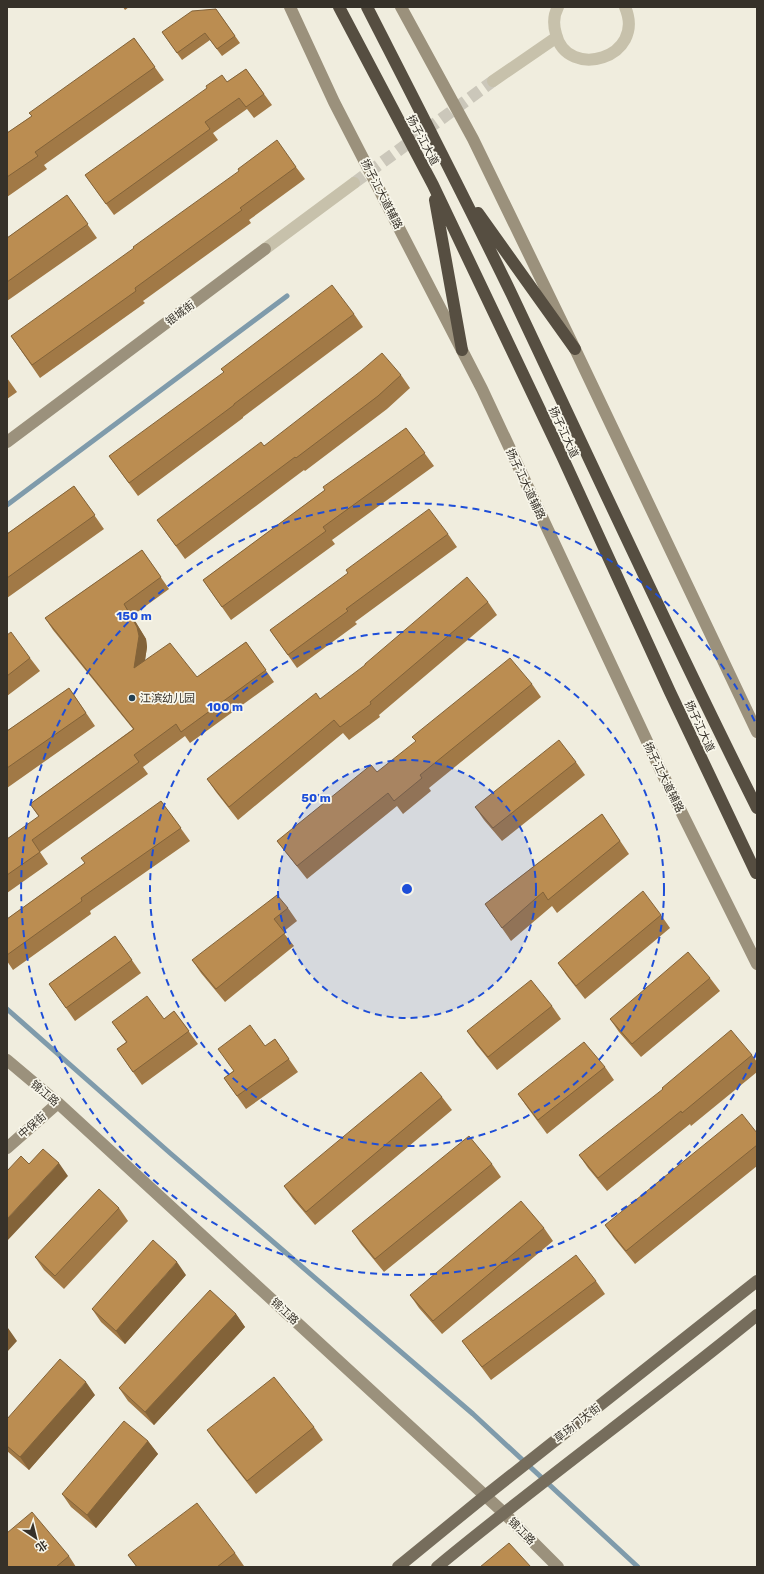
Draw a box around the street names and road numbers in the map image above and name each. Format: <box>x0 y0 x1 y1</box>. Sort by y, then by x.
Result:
street label: 扬子江大道 <box>404 113 441 168</box>
street label: 扬子江大道辅路 <box>358 157 405 231</box>
street label: 银城街 <box>163 298 197 329</box>
street label: 扬子江大道 <box>546 405 581 460</box>
street label: 扬子江大道辅路 <box>503 447 548 522</box>
street label: 扬子江大道 <box>682 699 717 754</box>
street label: 扬子江大道辅路 <box>641 740 686 815</box>
street label: 锦江路 <box>28 1078 61 1109</box>
street label: 中保街 <box>16 1110 49 1141</box>
street label: 锦江路 <box>268 1295 301 1327</box>
street label: 草场门大街 <box>552 1401 603 1445</box>
street label: 锦江路 <box>505 1515 538 1548</box>

